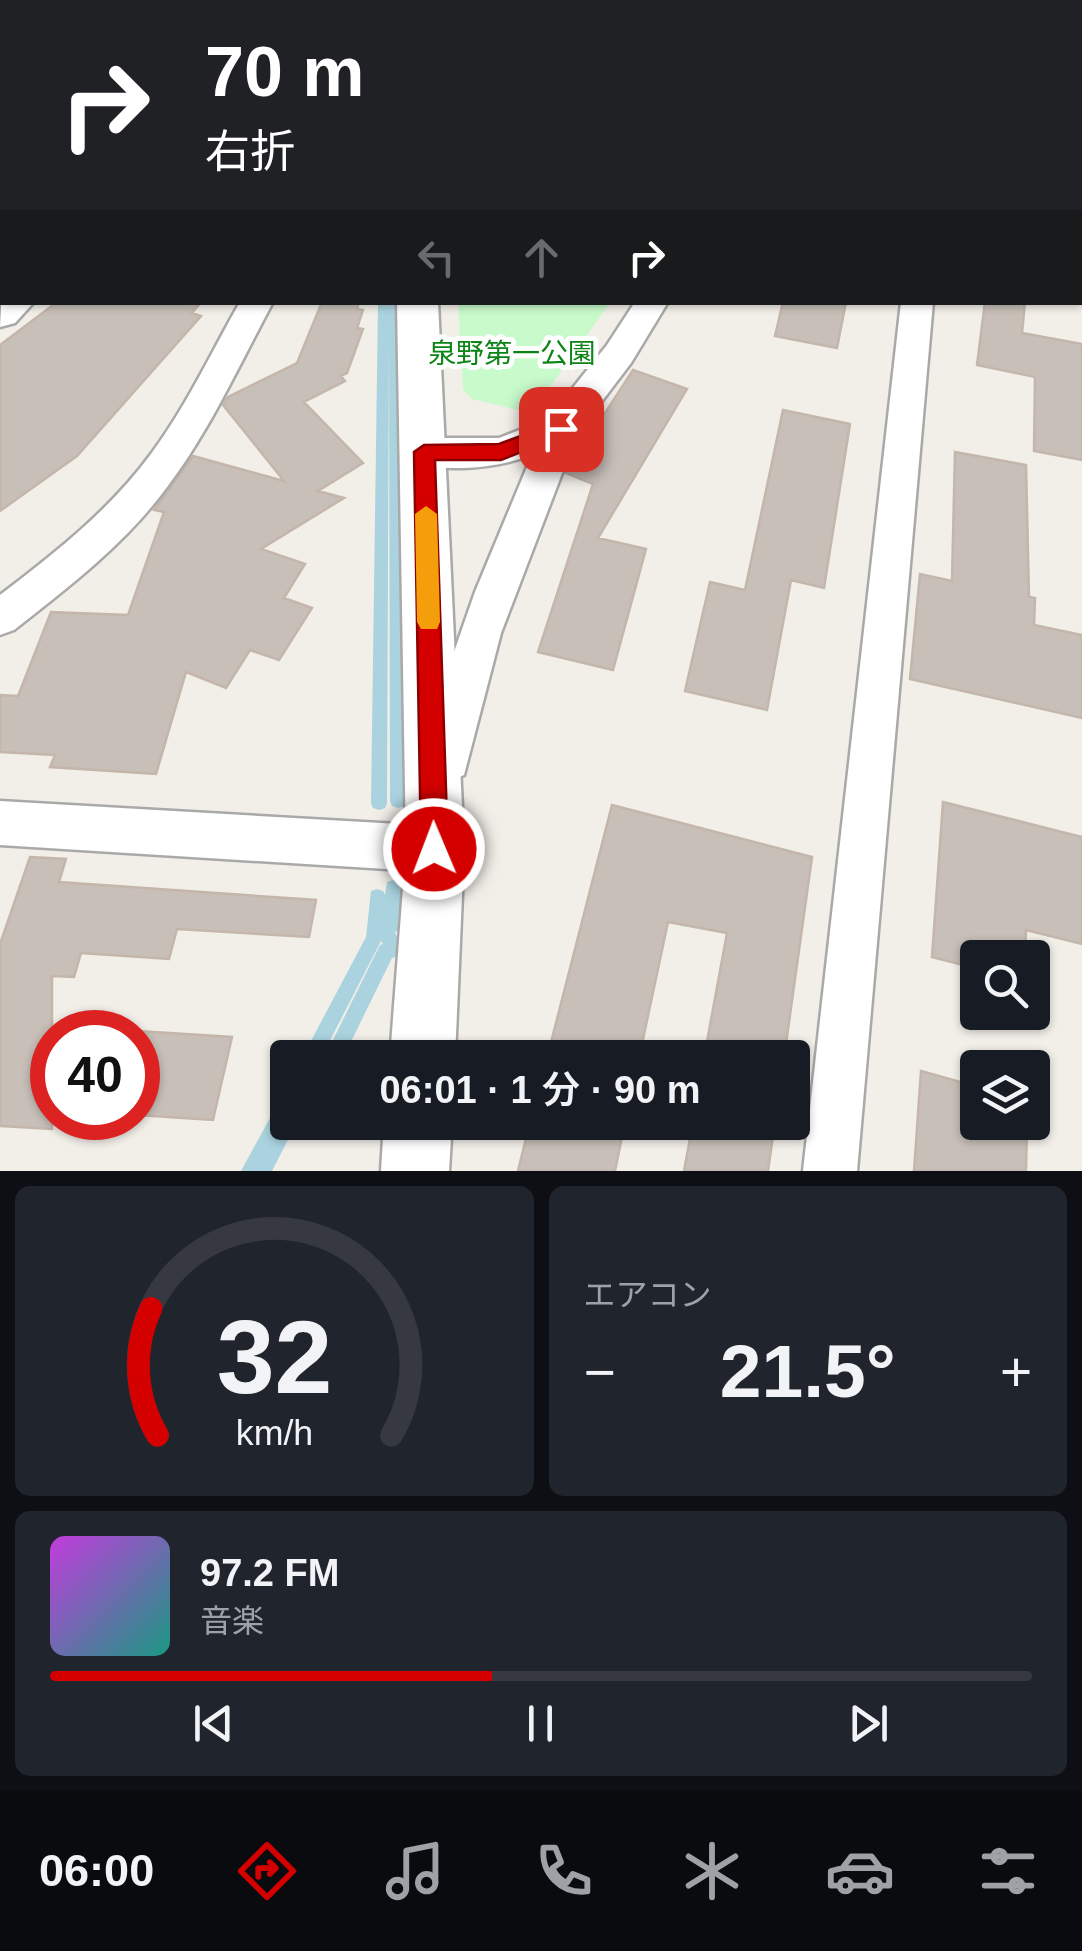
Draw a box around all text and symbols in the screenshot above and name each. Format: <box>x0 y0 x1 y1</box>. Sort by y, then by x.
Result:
text: 70 m <box>205 33 365 111</box>
icon: right <box>40 40 170 170</box>
text: 右折 <box>205 126 295 177</box>
icon: left <box>409 230 464 285</box>
icon: ahead <box>514 230 569 285</box>
icon: right <box>619 230 674 285</box>
park label: 泉野第一公園 <box>428 338 596 369</box>
pin <box>519 387 604 472</box>
icon: arrive <box>534 402 589 457</box>
position arrow <box>382 797 486 901</box>
map controls <box>960 940 1050 1140</box>
button: search <box>960 940 1050 1030</box>
speed limit sign: 40 <box>30 1010 160 1140</box>
button: layers <box>960 1050 1050 1140</box>
text: 06:01 · 1 分 · 90 m <box>379 1069 701 1111</box>
text: エアコン <box>584 1277 712 1313</box>
text: 32 <box>216 1299 332 1415</box>
text: 21.5° <box>720 1329 896 1413</box>
text: − <box>584 1341 616 1403</box>
text: + <box>1000 1341 1032 1403</box>
text: km/h <box>236 1413 313 1453</box>
text: 97.2 FM <box>200 1552 339 1594</box>
text: 音楽 <box>200 1603 264 1639</box>
icon: previous <box>186 1696 241 1751</box>
icon: pause <box>513 1696 568 1751</box>
icon: next <box>841 1696 896 1751</box>
icon: directions <box>232 1836 302 1906</box>
icon: music <box>380 1836 450 1906</box>
icon: phone <box>529 1836 599 1906</box>
icon: climate <box>677 1836 747 1906</box>
icon: car <box>825 1836 895 1906</box>
icon: filters <box>973 1836 1043 1906</box>
text: 06:00 <box>39 1845 154 1896</box>

